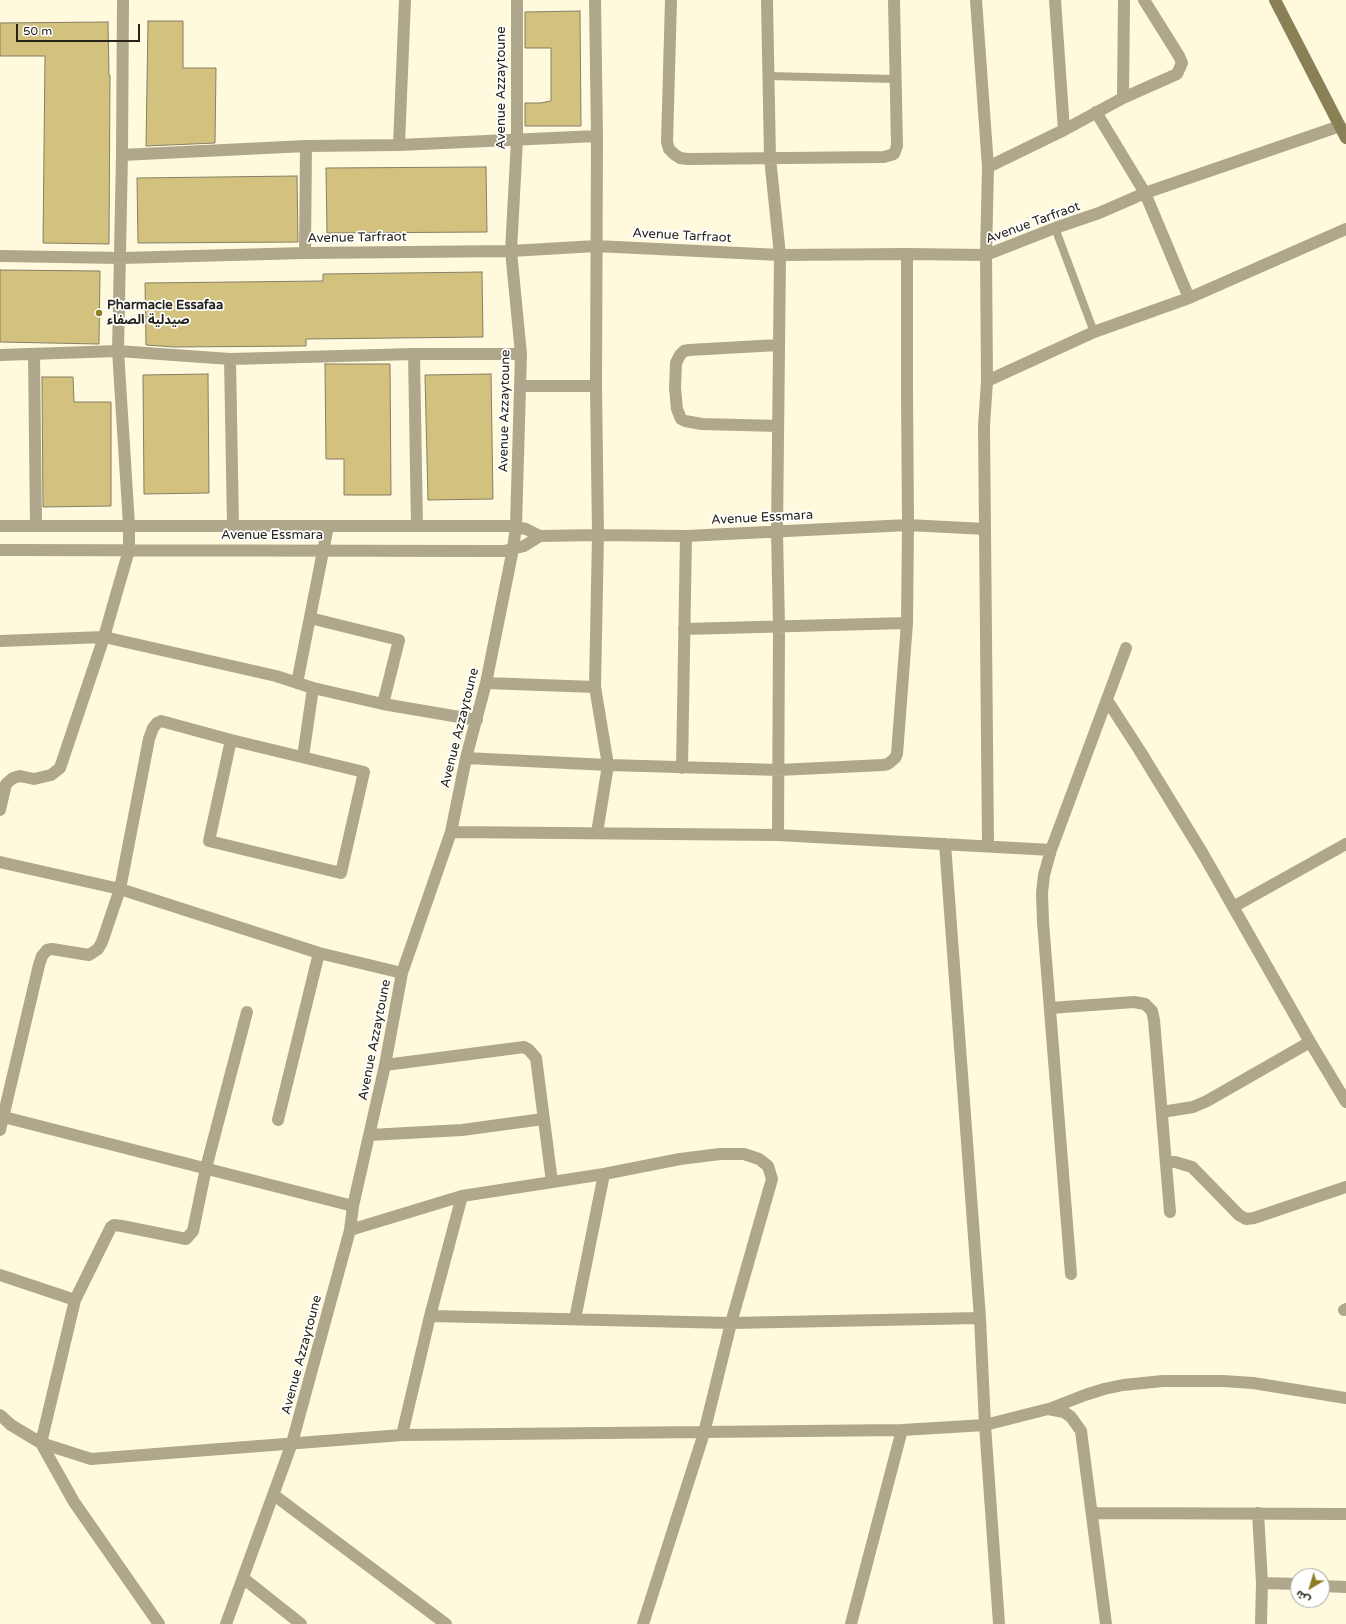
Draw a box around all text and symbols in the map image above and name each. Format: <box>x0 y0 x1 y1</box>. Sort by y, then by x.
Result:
scale bar <box>18 16 142 42</box>
text: 50 m <box>23 24 52 38</box>
street label: Avenue Azzaytoune <box>494 27 510 149</box>
street label: Avenue Tarfraot <box>984 199 1082 247</box>
street label: Avenue Tarfraot <box>632 226 732 246</box>
street label: Avenue Tarfraot <box>307 229 407 247</box>
place label: Pharmacie Essafaa صيدلية الصفاء <box>107 298 223 329</box>
marker: Pharmacie Essafaa صيدلية الصفاء <box>94 308 104 318</box>
street label: Avenue Azzaytoune <box>496 349 514 473</box>
street label: Avenue Essmara <box>711 508 813 528</box>
street label: Avenue Essmara <box>221 528 323 544</box>
street label: Avenue Azzaytoune <box>438 666 482 790</box>
street label: Avenue Azzaytoune <box>356 978 394 1102</box>
street label: Avenue Azzaytoune <box>279 1294 325 1416</box>
north arrow <box>1290 1568 1330 1608</box>
text: ش <box>1293 1587 1313 1607</box>

